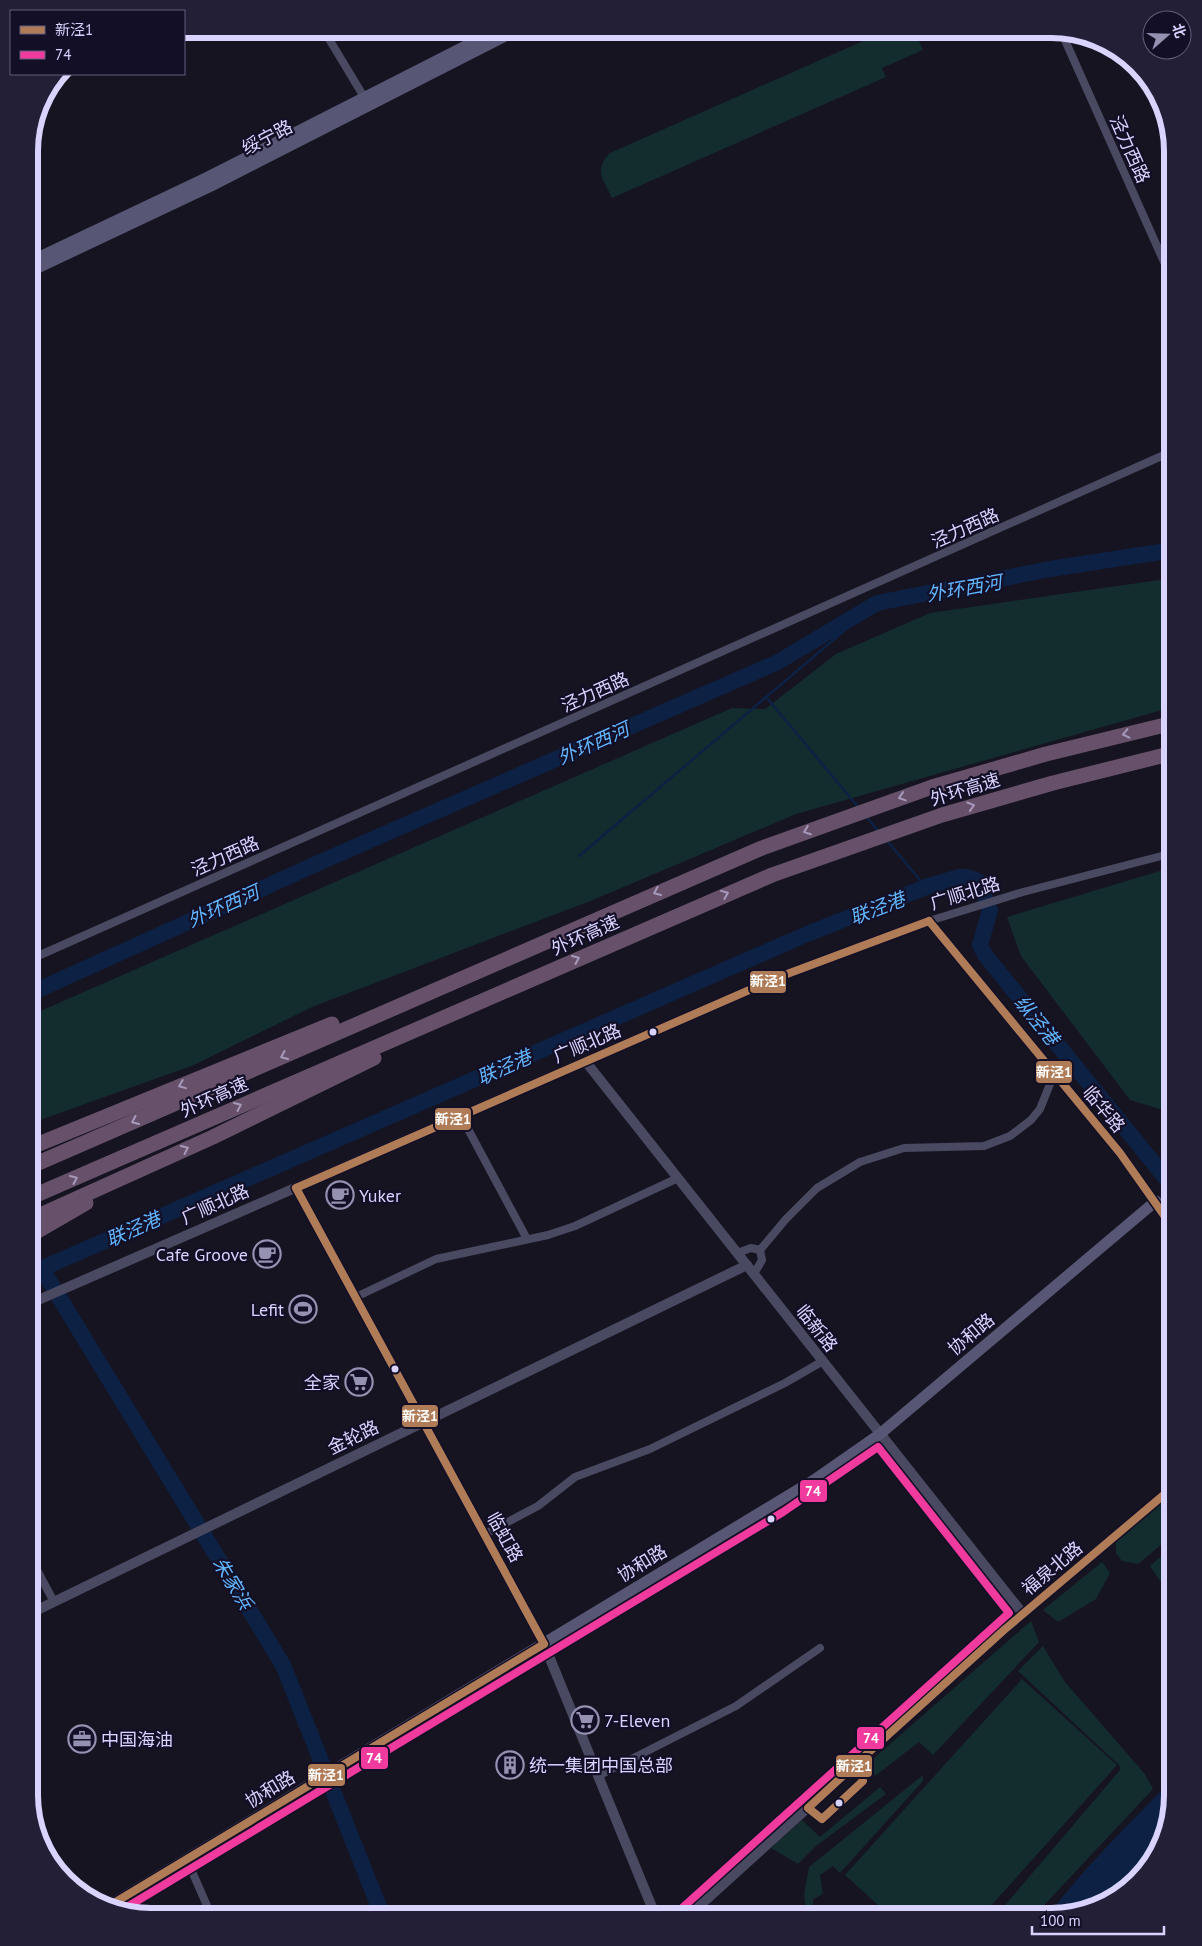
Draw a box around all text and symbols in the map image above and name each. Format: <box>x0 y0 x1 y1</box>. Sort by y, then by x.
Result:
legend <box>10 10 185 75</box>
north arrow <box>1142 10 1192 60</box>
text: 新泾1 <box>55 20 93 39</box>
text: 北 <box>1168 21 1190 40</box>
text: 74 <box>55 45 71 64</box>
street label: 泾力西路 <box>1105 111 1155 187</box>
street label: 绥宁路 <box>238 114 296 160</box>
street label: 泾力西路 <box>927 503 1003 553</box>
water label: 外环西河 <box>924 569 1007 606</box>
street label: 泾力西路 <box>557 667 633 717</box>
water label: 外环西河 <box>553 715 636 769</box>
one-way arrow <box>1121 728 1130 739</box>
street label: 外环高速 <box>927 767 1003 811</box>
one-way arrow <box>898 792 907 802</box>
one-way arrow <box>966 802 975 812</box>
one-way arrow <box>804 825 812 835</box>
street label: 泾力西路 <box>187 831 263 881</box>
street label: 广顺北路 <box>927 871 1003 915</box>
water label: 外环西河 <box>183 878 266 932</box>
one-way arrow <box>653 886 662 897</box>
water label: 联泾港 <box>846 886 911 929</box>
one-way arrow <box>721 890 729 900</box>
street label: 外环高速 <box>547 910 623 960</box>
one-way arrow <box>571 954 580 965</box>
line badge: 新泾1 <box>749 970 787 994</box>
text: 新泾1 <box>750 972 786 990</box>
water label: 纵泾港 <box>1010 990 1066 1052</box>
street label: 广顺北路 <box>549 1018 625 1068</box>
unlabelled marker <box>648 1027 658 1037</box>
water label: 联泾港 <box>473 1043 538 1090</box>
one-way arrow <box>280 1050 289 1061</box>
line badge: 新泾1 <box>1035 1060 1073 1084</box>
text: 新泾1 <box>1036 1063 1072 1081</box>
street label: 外环高速 <box>176 1072 252 1122</box>
one-way arrow <box>178 1078 187 1089</box>
street label: 临华路 <box>1078 1081 1130 1137</box>
one-way arrow <box>233 1102 242 1113</box>
line badge: 新泾1 <box>434 1107 472 1131</box>
text: 新泾1 <box>435 1110 471 1128</box>
one-way arrow <box>131 1114 140 1125</box>
one-way arrow <box>180 1145 189 1155</box>
one-way arrow <box>69 1174 77 1184</box>
street label: 广顺北路 <box>177 1179 253 1229</box>
cafe icon: Yuker <box>325 1180 355 1210</box>
place label: Yuker <box>359 1184 401 1207</box>
water label: 联泾港 <box>102 1205 167 1252</box>
cafe icon: Cafe Groove <box>252 1239 282 1269</box>
place label: Cafe Groove <box>156 1243 248 1266</box>
sports icon: Lefit <box>288 1294 318 1324</box>
place label: Lefit <box>251 1298 284 1321</box>
street label: 临新路 <box>791 1300 843 1356</box>
street label: 协和路 <box>943 1308 999 1360</box>
unlabelled marker <box>390 1364 400 1374</box>
supermarket icon: 全家 <box>344 1367 374 1397</box>
place label: 全家 <box>304 1371 340 1394</box>
line badge: 新泾1 <box>401 1404 439 1428</box>
text: 新泾1 <box>402 1407 438 1425</box>
street label: 金轮路 <box>324 1415 382 1459</box>
line badge: 74 <box>799 1479 828 1503</box>
text: 74 <box>805 1482 821 1500</box>
street label: 临虹路 <box>482 1508 528 1566</box>
unlabelled marker <box>766 1514 776 1524</box>
street label: 福泉北路 <box>1017 1536 1087 1600</box>
street label: 协和路 <box>613 1539 671 1587</box>
water label: 朱家浜 <box>208 1552 259 1615</box>
supermarket icon: 7-Eleven <box>570 1705 600 1735</box>
place label: 7-Eleven <box>604 1709 670 1732</box>
office icon: 中国海油 <box>67 1724 97 1754</box>
line badge: 74 <box>856 1726 885 1750</box>
place label: 中国海油 <box>101 1728 173 1751</box>
text: 74 <box>863 1729 879 1747</box>
line badge: 74 <box>360 1746 389 1770</box>
text: 74 <box>366 1749 382 1767</box>
building icon: 统一集团中国总部 <box>495 1750 525 1780</box>
place label: 统一集团中国总部 <box>529 1754 673 1777</box>
line badge: 新泾1 <box>835 1754 873 1778</box>
text: 新泾1 <box>836 1757 872 1775</box>
line badge: 新泾1 <box>307 1763 346 1787</box>
street label: 协和路 <box>241 1765 299 1813</box>
text: 新泾1 <box>308 1766 344 1784</box>
unlabelled marker <box>834 1798 844 1808</box>
scale bar <box>1032 1904 1164 1936</box>
text: 100 m <box>1040 1911 1081 1930</box>

